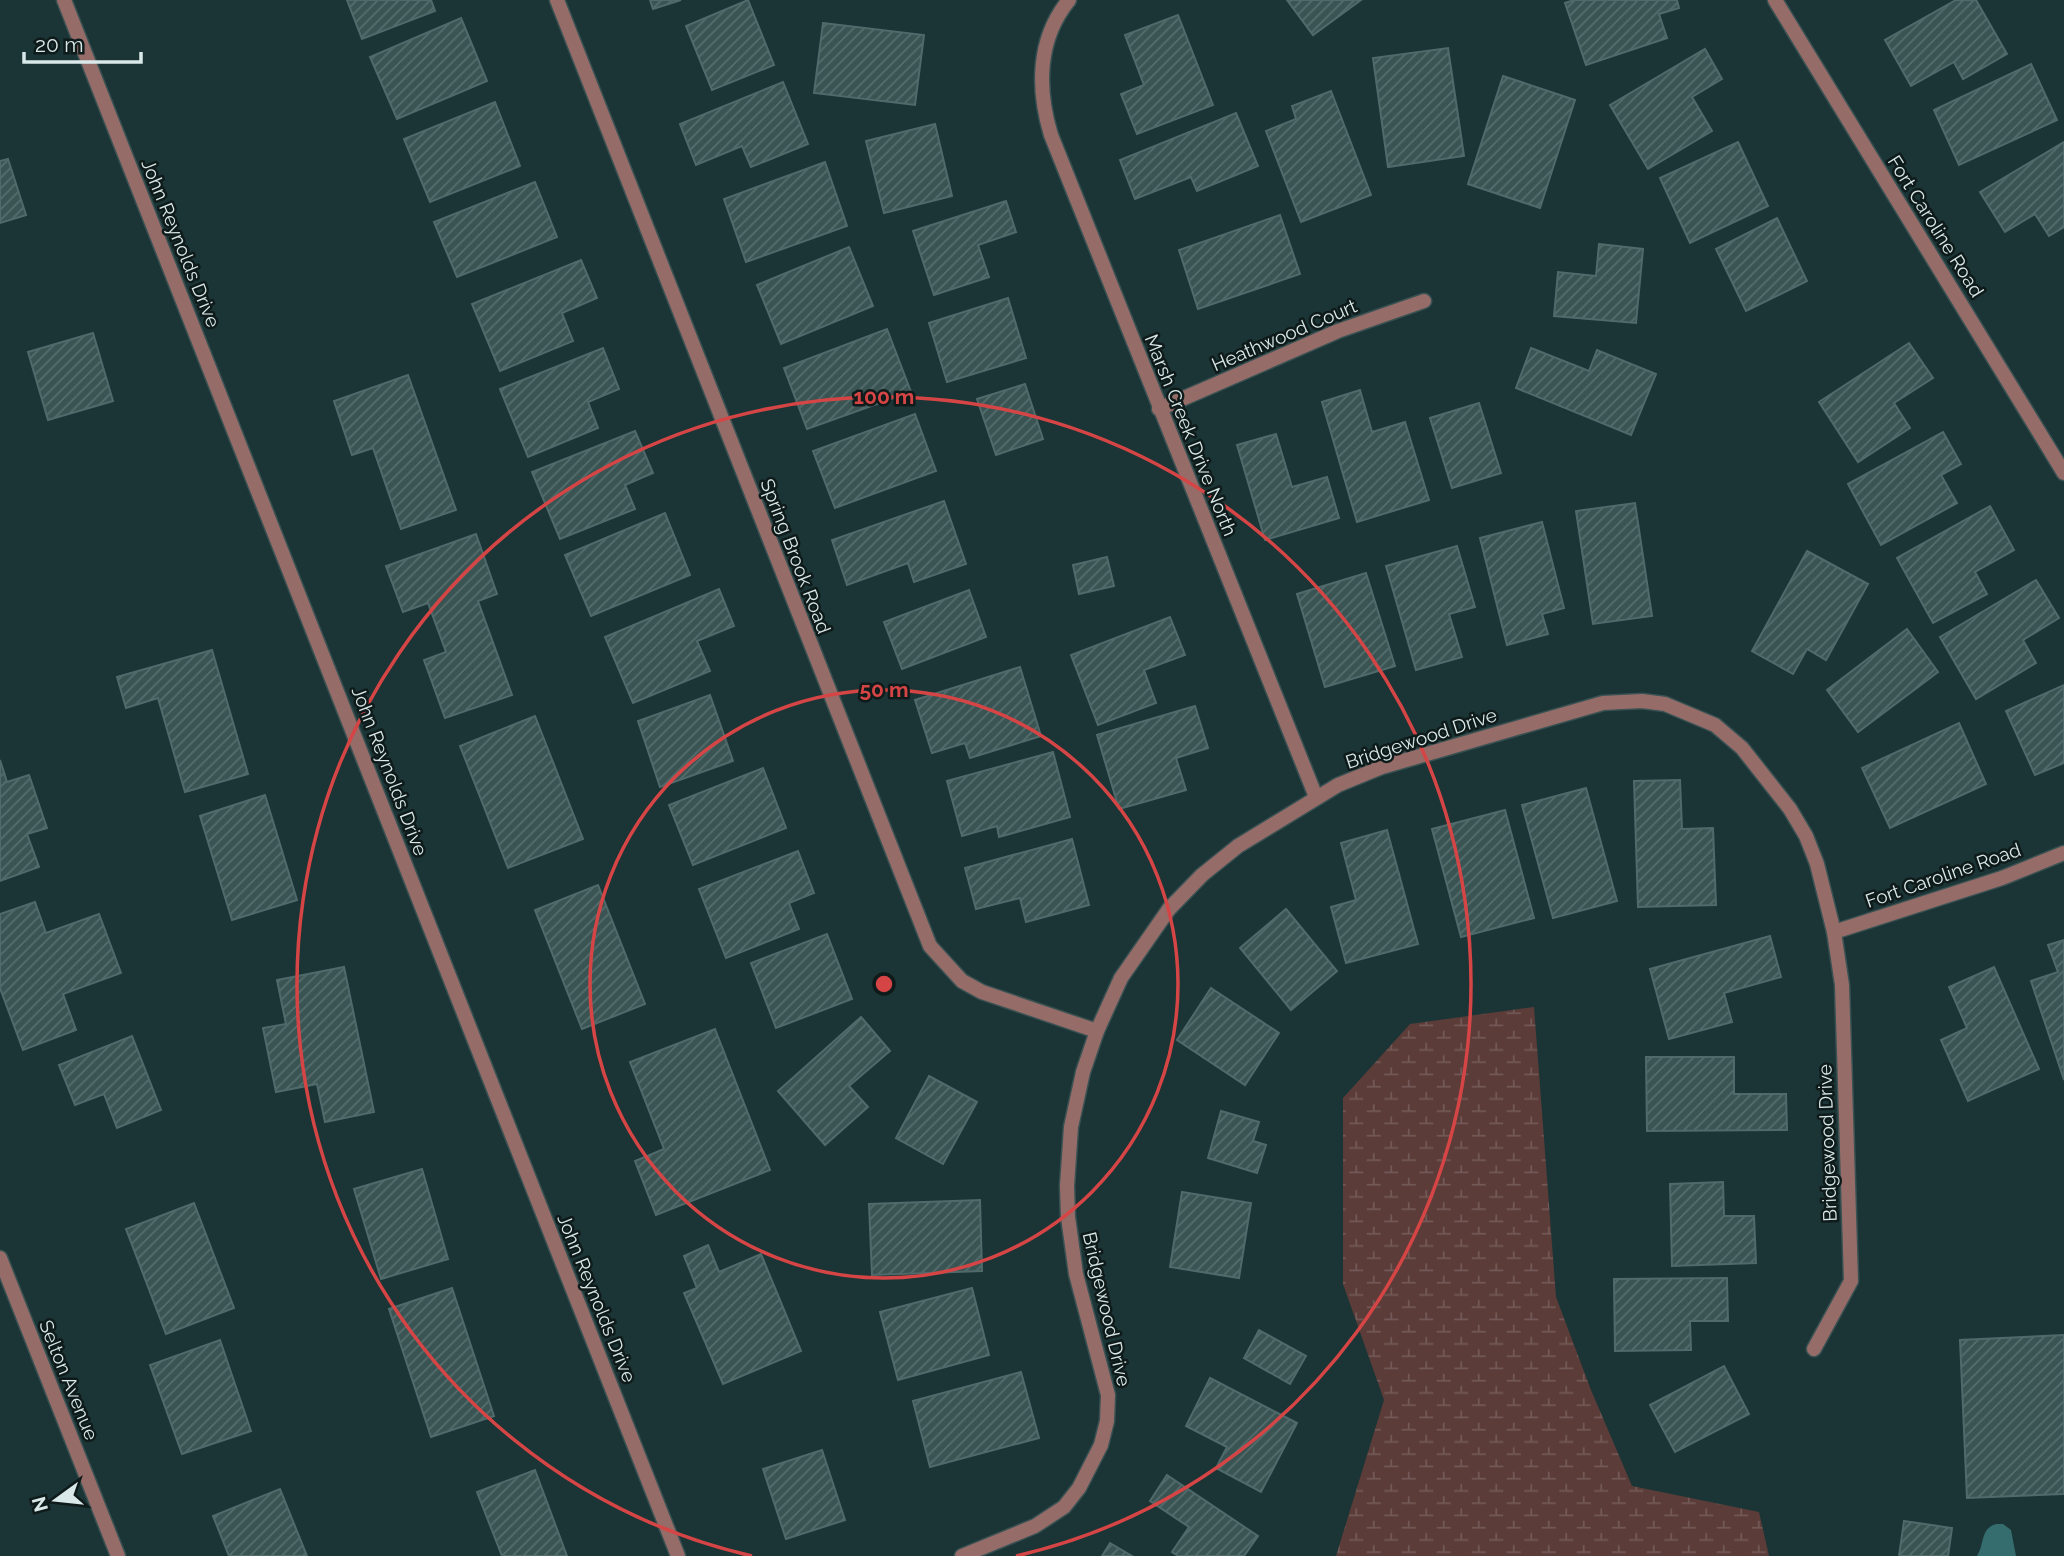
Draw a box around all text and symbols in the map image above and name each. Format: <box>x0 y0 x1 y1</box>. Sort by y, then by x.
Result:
scale bar <box>24 21 142 65</box>
text: 20 m <box>35 32 83 57</box>
street label: Fort Caroline Road <box>1884 151 1988 301</box>
street label: John Reynolds Drive <box>137 156 225 330</box>
street label: Heathwood Court <box>1208 294 1360 376</box>
street label: Marsh Creek Drive North <box>1140 331 1242 539</box>
text: 100 m <box>854 384 914 409</box>
street label: Spring Brook Road <box>756 476 836 636</box>
text: 50 m <box>859 677 909 702</box>
street label: John Reynolds Drive <box>348 683 432 859</box>
street label: Bridgewood Drive <box>1343 703 1499 773</box>
street label: Fort Caroline Road <box>1862 838 2024 912</box>
centre of rings <box>872 972 896 996</box>
street label: Bridgewood Drive <box>1813 1064 1841 1222</box>
street label: John Reynolds Drive <box>553 1211 641 1385</box>
street label: Bridgewood Drive <box>1079 1230 1135 1388</box>
street label: Selton Avenue <box>35 1317 103 1443</box>
north arrow <box>21 1465 91 1535</box>
text: N <box>27 1495 52 1514</box>

